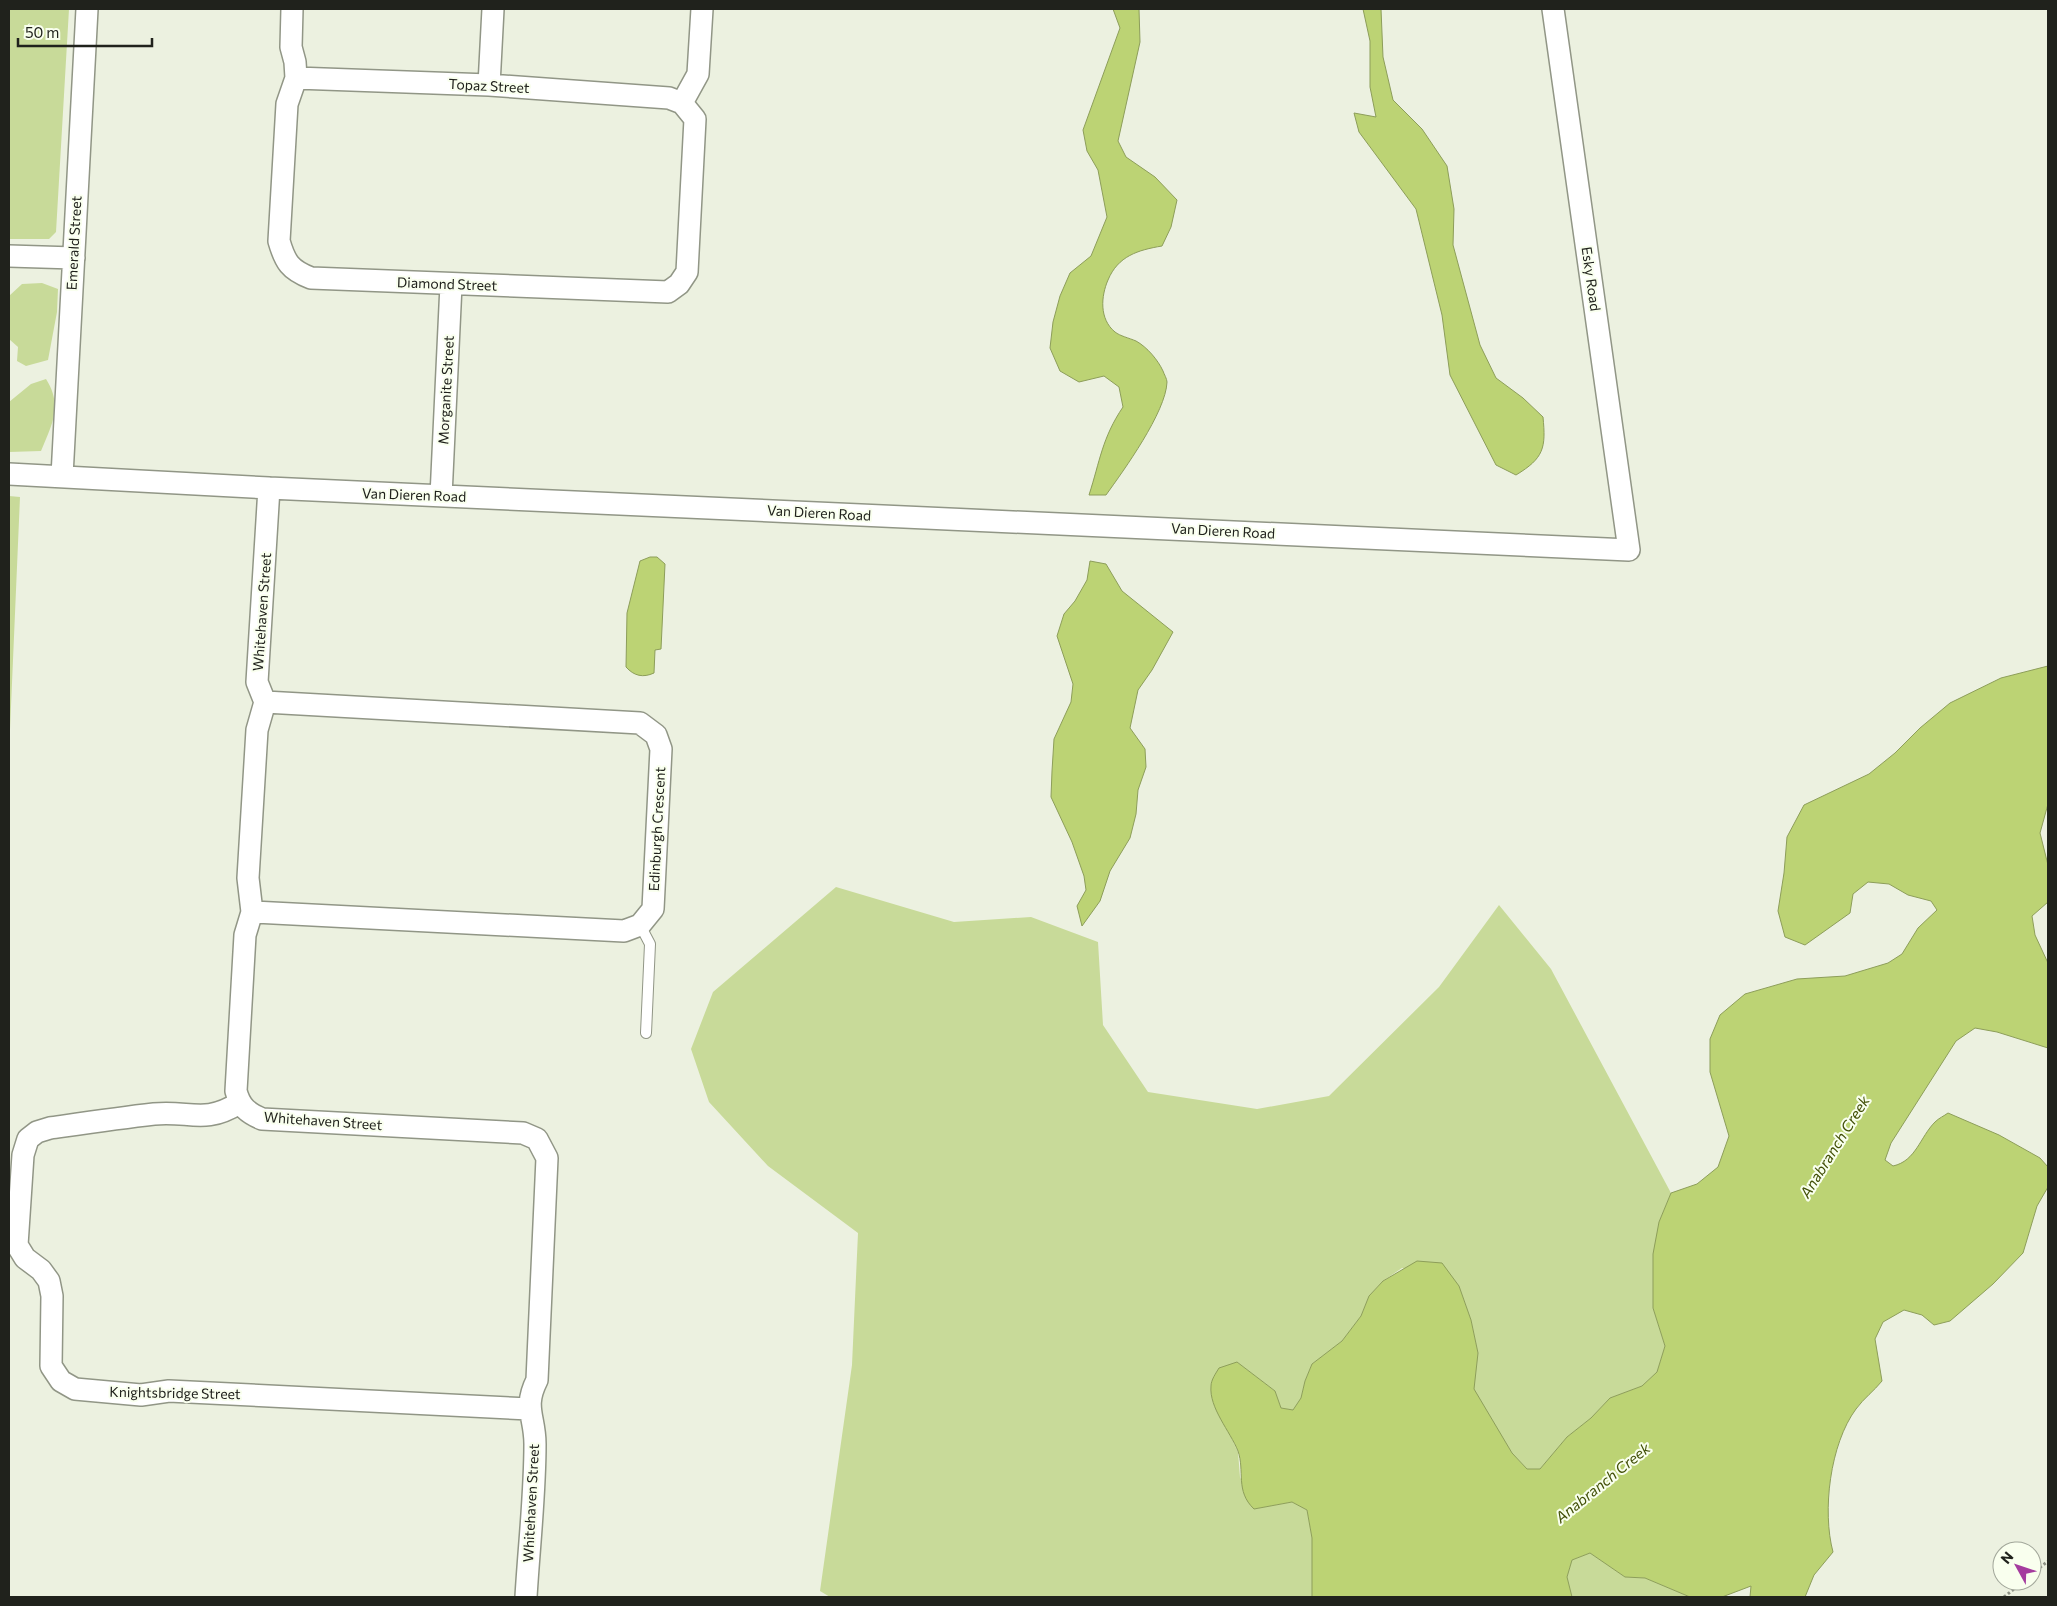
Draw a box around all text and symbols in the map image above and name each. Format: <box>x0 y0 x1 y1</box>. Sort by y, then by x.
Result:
scale bar <box>18 15 151 47</box>
text: 50 m <box>25 23 59 41</box>
street label: Topaz Street <box>448 75 530 96</box>
street label: Emerald Street <box>63 195 84 291</box>
street label: Esky Road <box>1579 246 1604 312</box>
street label: Diamond Street <box>397 273 498 294</box>
street label: Morganite Street <box>434 335 457 445</box>
street label: Van Dieren Road <box>362 484 466 505</box>
street label: Van Dieren Road <box>766 501 872 524</box>
street label: Van Dieren Road <box>1170 519 1276 542</box>
street label: Whitehaven Street <box>249 552 274 672</box>
street label: Edinburgh Crescent <box>645 766 668 892</box>
water label: Anabranch Creek <box>1795 1091 1873 1202</box>
street label: Whitehaven Street <box>263 1108 383 1133</box>
street label: Knightsbridge Street <box>109 1383 241 1402</box>
water label: Anabranch Creek <box>1551 1438 1654 1527</box>
street label: Whitehaven Street <box>519 1443 542 1563</box>
north arrow <box>1992 1541 2042 1591</box>
text: N <box>1997 1548 2017 1567</box>

